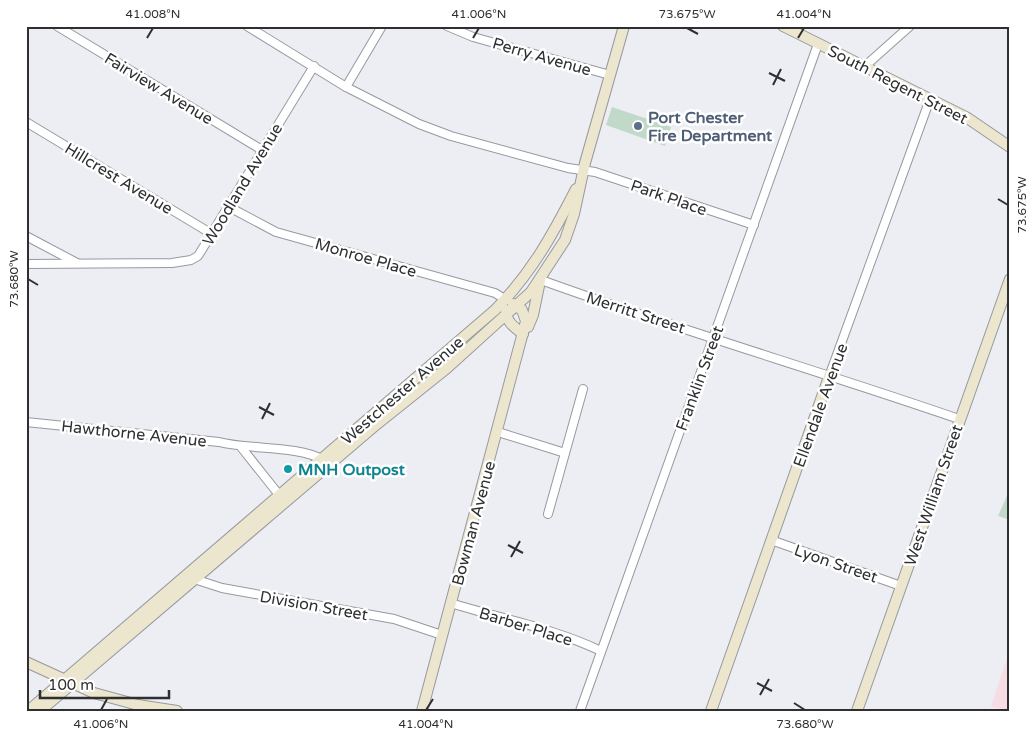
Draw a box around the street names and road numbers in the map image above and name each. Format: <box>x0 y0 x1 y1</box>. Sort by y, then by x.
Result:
street label: Perry Avenue <box>490 33 593 81</box>
street label: South Regent Street <box>824 41 971 129</box>
street label: Fairview Avenue <box>101 49 216 129</box>
street label: Woodland Avenue <box>198 120 287 249</box>
street label: Hillcrest Avenue <box>61 139 176 219</box>
street label: Park Place <box>628 176 710 220</box>
street label: Monroe Place <box>313 234 419 282</box>
street label: Merritt Street <box>584 288 688 338</box>
street label: Franklin Street <box>672 323 728 434</box>
street label: Westchester Avenue <box>337 332 468 449</box>
street label: Ellendale Avenue <box>789 341 853 470</box>
street label: Hawthorne Avenue <box>60 416 207 452</box>
street label: West William Street <box>900 422 967 569</box>
street label: Bowman Avenue <box>448 459 500 588</box>
street label: Lyon Street <box>791 540 880 588</box>
street label: Division Street <box>258 587 369 625</box>
street label: Barber Place <box>476 603 575 651</box>

